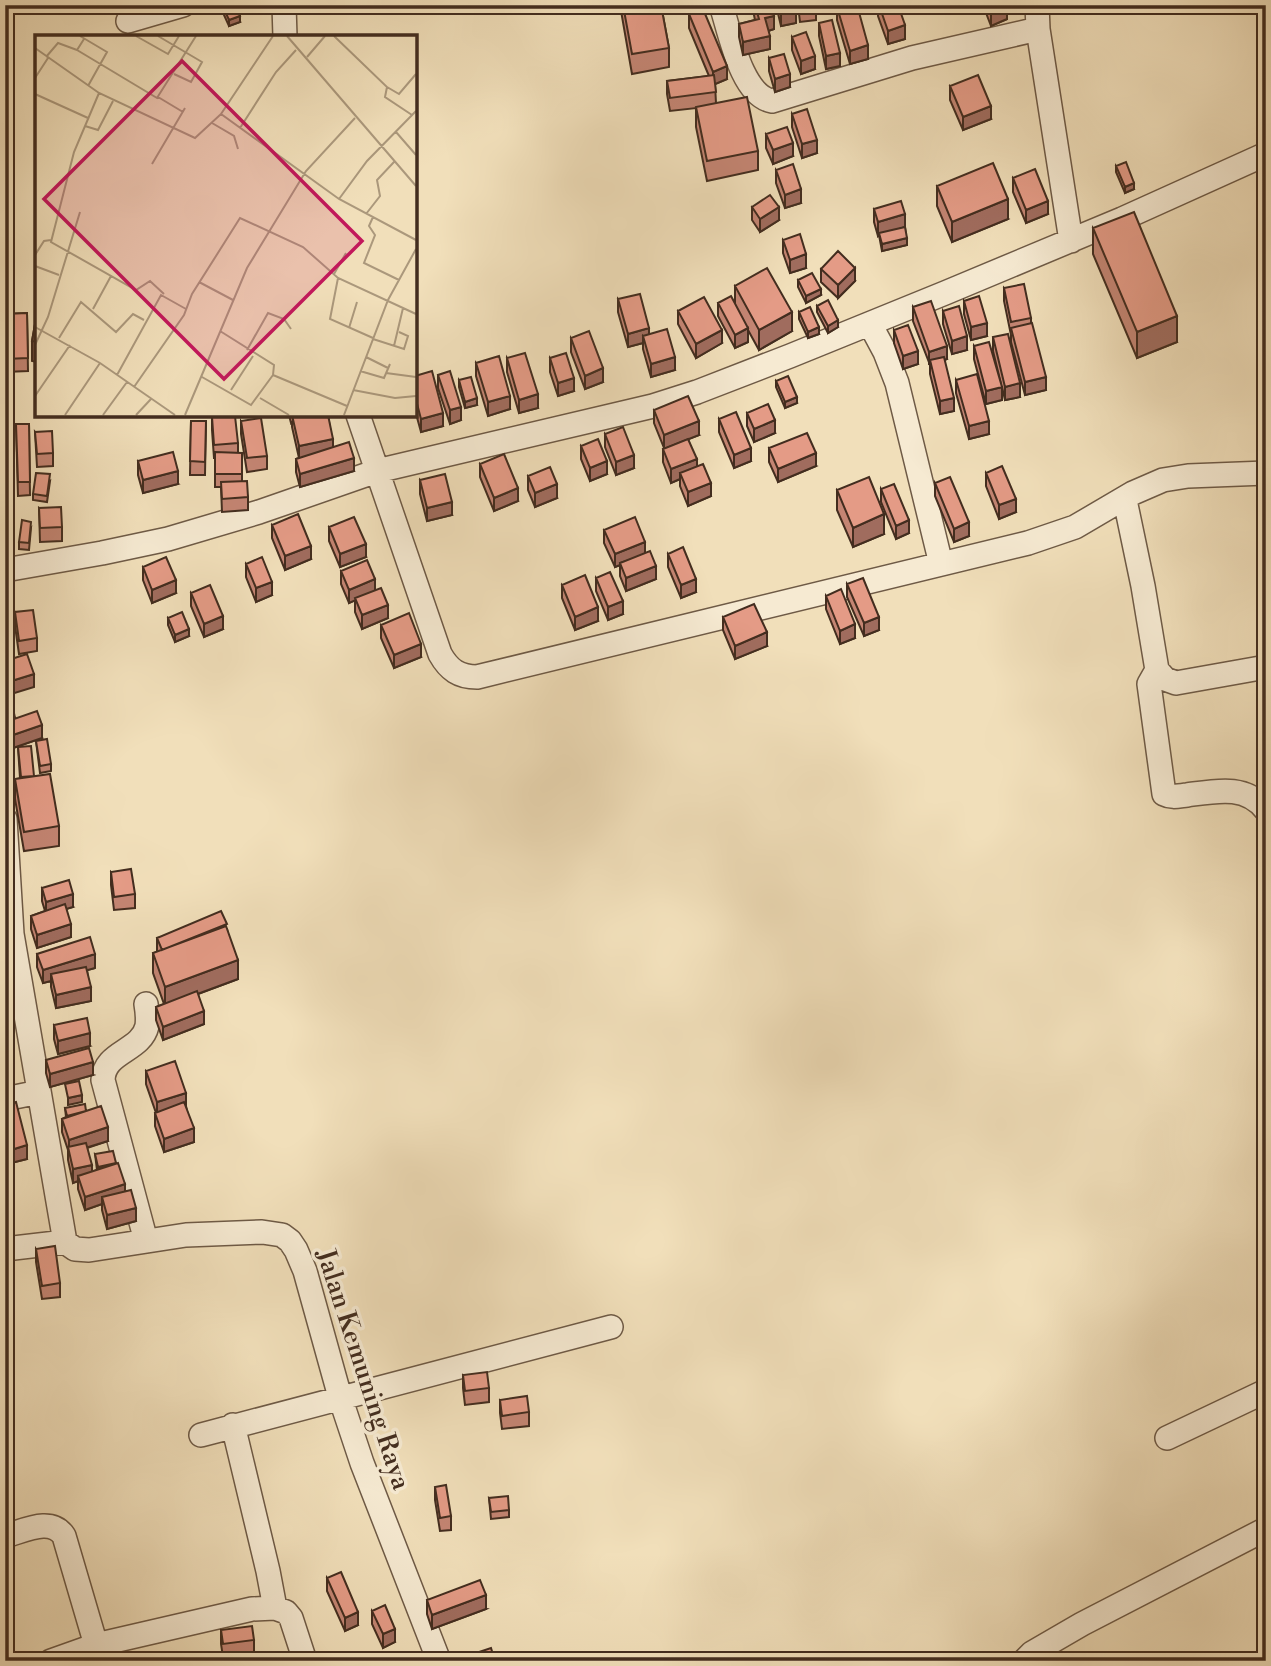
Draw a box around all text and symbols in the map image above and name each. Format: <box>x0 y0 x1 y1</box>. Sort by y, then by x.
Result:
inset map <box>35 35 416 416</box>
street label: Jalan Kemuning Raya <box>309 1244 417 1494</box>

